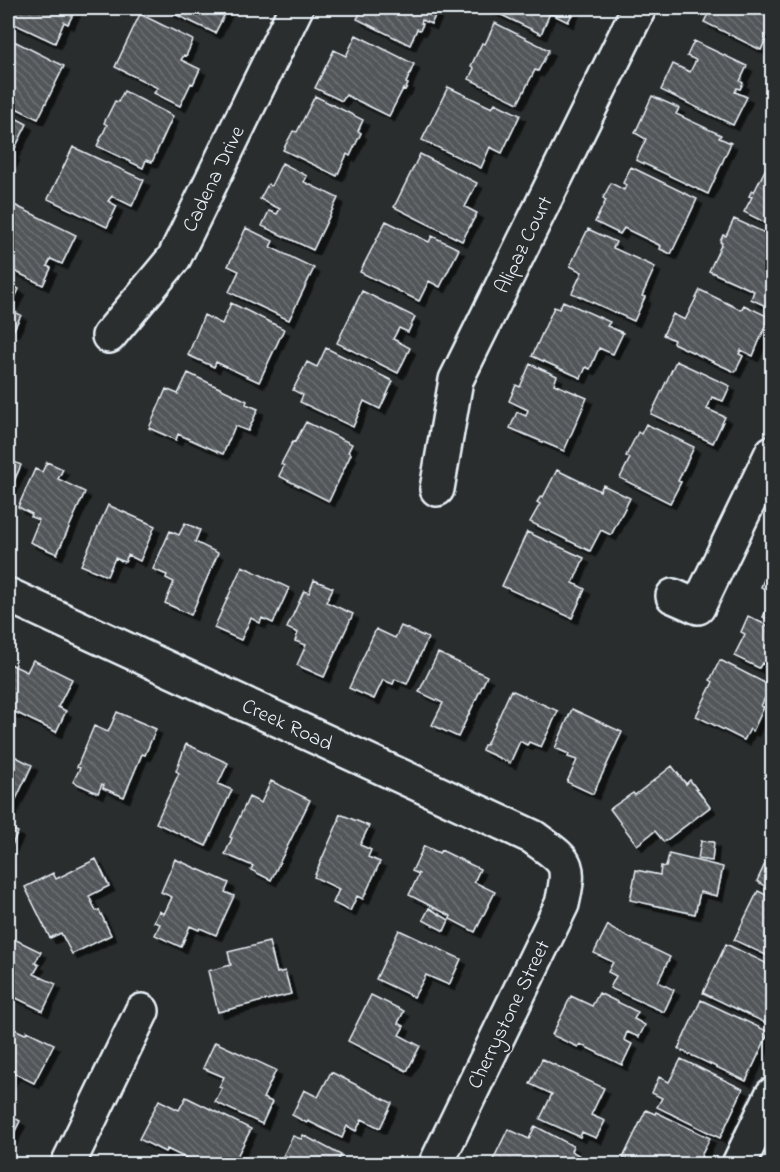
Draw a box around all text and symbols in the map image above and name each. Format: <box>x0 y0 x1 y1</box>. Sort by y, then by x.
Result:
street label: Cadena Drive <box>176 121 254 238</box>
street label: Alipaz Court <box>488 191 561 299</box>
street label: Creek Road <box>237 692 337 760</box>
street label: Cherrystone Street <box>461 935 561 1095</box>

